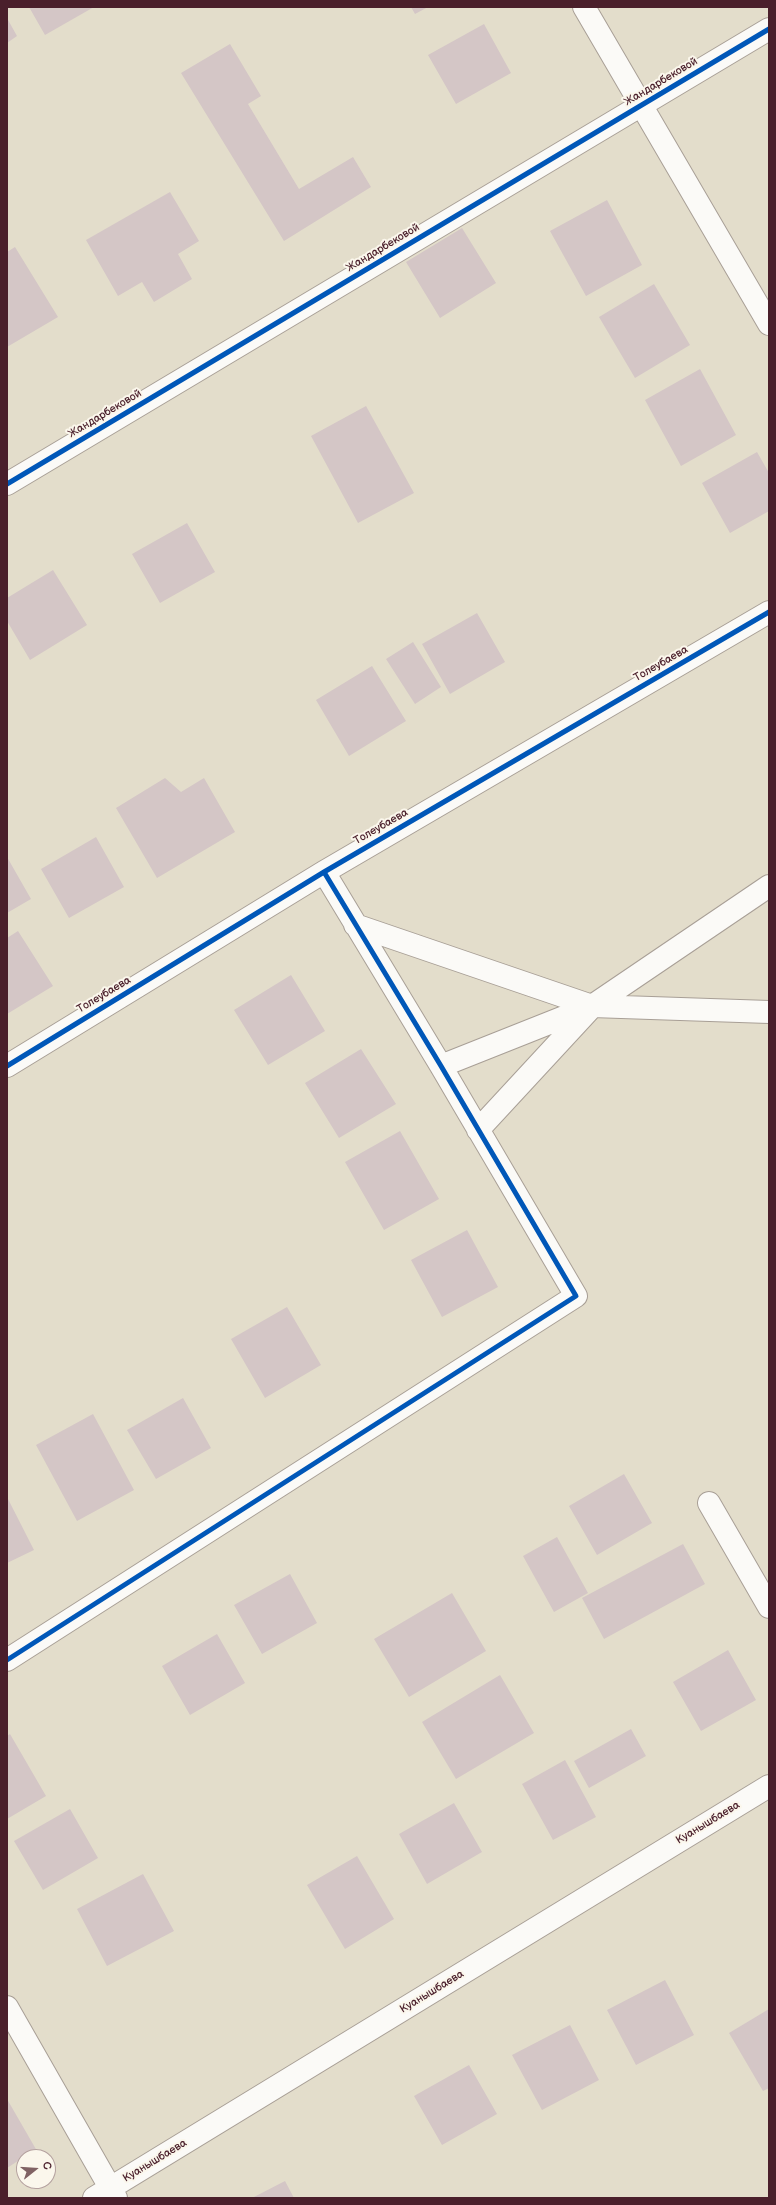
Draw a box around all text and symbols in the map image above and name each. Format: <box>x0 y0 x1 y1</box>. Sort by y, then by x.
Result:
street label: Жандарбековой <box>622 55 700 109</box>
street label: Жандарбековой <box>344 221 422 275</box>
street label: Жандарбековой <box>66 387 144 441</box>
street label: Толеубаева <box>632 643 690 685</box>
street label: Толеубаева <box>352 806 410 848</box>
street label: Толеубаева <box>75 974 133 1016</box>
street label: Куанышбаева <box>674 1799 742 1847</box>
street label: Куанышбаева <box>398 1968 466 2016</box>
street label: Куанышбаева <box>121 2137 189 2185</box>
north arrow <box>16 2149 56 2189</box>
text: С <box>40 2160 54 2171</box>

